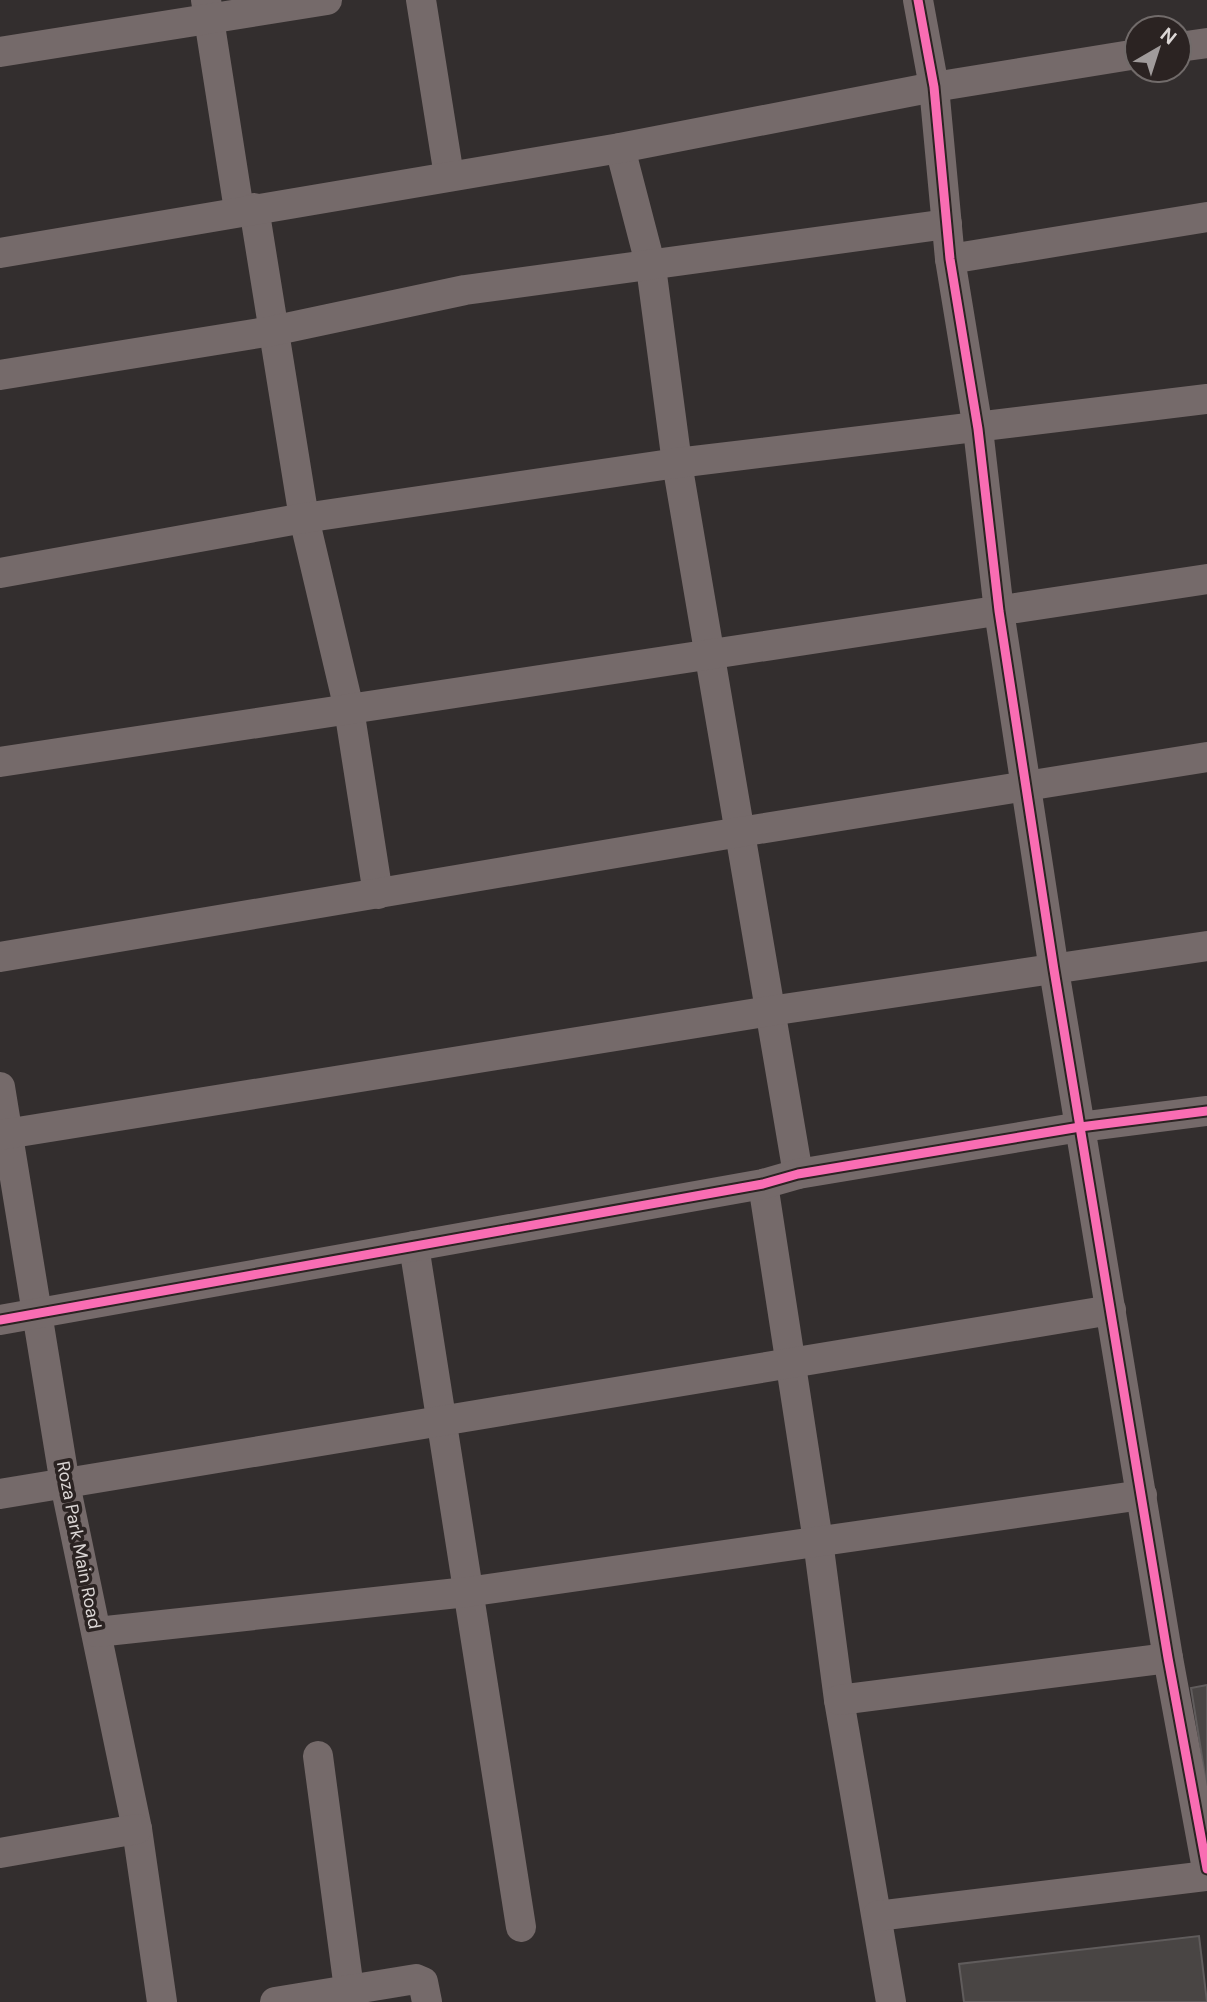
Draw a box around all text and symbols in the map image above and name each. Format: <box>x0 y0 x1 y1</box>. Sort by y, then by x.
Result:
north arrow <box>1123 14 1193 84</box>
text: N <box>1155 22 1182 50</box>
street label: Roza Park Main Road <box>51 1459 107 1631</box>

